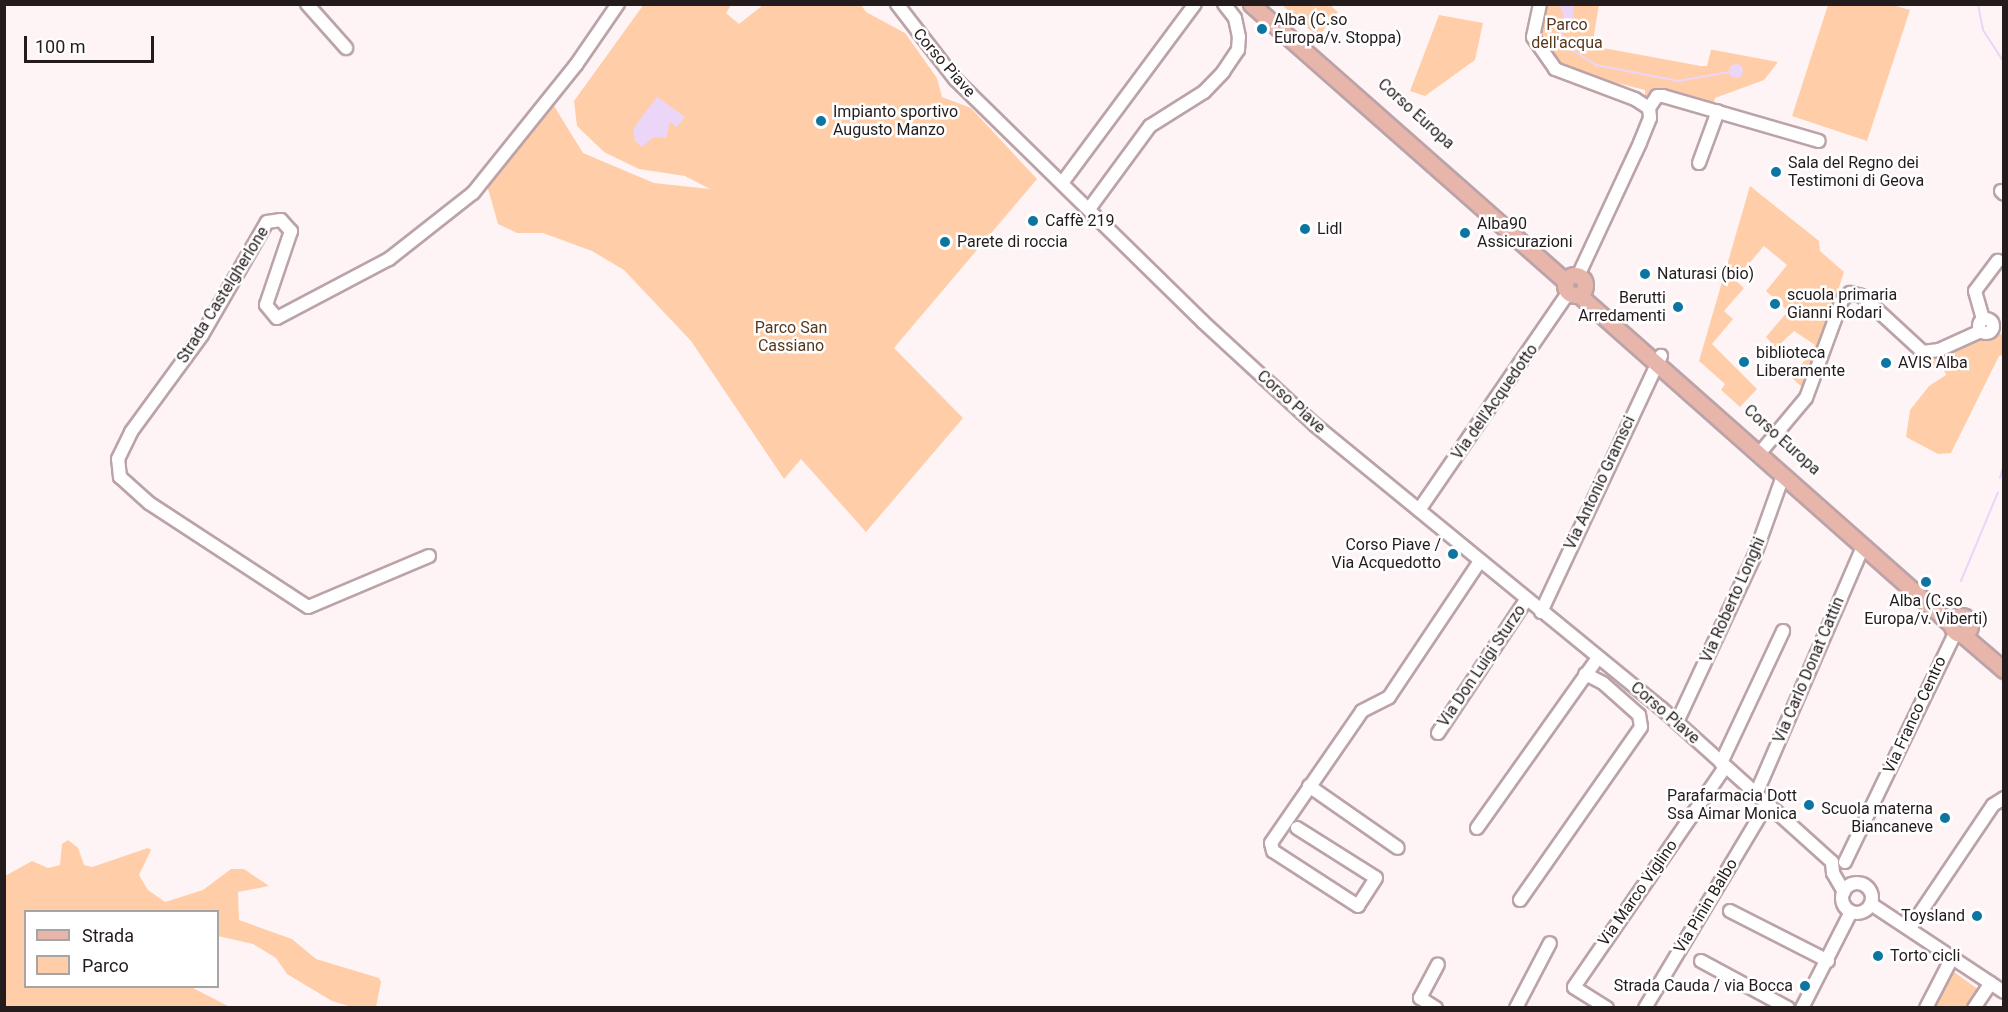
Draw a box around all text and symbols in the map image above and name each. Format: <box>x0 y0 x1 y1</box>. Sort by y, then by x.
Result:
place label: Alba (C.so Europa/v. Stoppa) <box>1274 10 1402 48</box>
park label: Parco dell'acqua <box>1531 15 1603 53</box>
marker: Alba (C.so Europa/v. Stoppa) <box>1255 22 1269 36</box>
scale bar <box>27 24 158 62</box>
street label: Corso Piave <box>909 25 979 101</box>
text: 100 m <box>35 36 86 57</box>
street label: Corso Europa <box>1374 75 1458 153</box>
place label: Impianto sportivo Augusto Manzo <box>833 102 958 140</box>
marker: Impianto sportivo Augusto Manzo <box>814 114 828 128</box>
place label: Sala del Regno dei Testimoni di Geova <box>1788 153 1924 191</box>
marker: Sala del Regno dei Testimoni di Geova <box>1769 165 1783 179</box>
place label: Caffè 219 <box>1045 211 1114 231</box>
marker: Caffè 219 <box>1026 214 1040 228</box>
place label: Alba90 Assicurazioni <box>1477 214 1573 252</box>
place label: Lidl <box>1317 219 1342 239</box>
marker: Lidl <box>1298 222 1312 236</box>
street label: Strada Castelgherlone <box>173 223 273 367</box>
marker: Alba90 Assicurazioni <box>1458 226 1472 240</box>
place label: Parete di roccia <box>957 232 1068 252</box>
marker: Parete di roccia <box>938 235 952 249</box>
place label: Naturasi (bio) <box>1657 264 1754 284</box>
marker: Naturasi (bio) <box>1638 267 1652 281</box>
place label: scuola primaria Gianni Rodari <box>1787 285 1897 323</box>
place label: Berutti Arredamenti <box>1578 288 1666 326</box>
marker: scuola primaria Gianni Rodari <box>1768 297 1782 311</box>
marker: Berutti Arredamenti <box>1671 300 1685 314</box>
park label: Parco San Cassiano <box>755 318 827 356</box>
street label: Via dell'Acquedotto <box>1448 341 1542 463</box>
place label: biblioteca Liberamente <box>1756 343 1845 381</box>
place label: AVIS Alba <box>1898 353 1968 373</box>
marker: biblioteca Liberamente <box>1737 355 1751 369</box>
marker: AVIS Alba <box>1879 356 1893 370</box>
street label: Corso Piave <box>1253 366 1329 438</box>
street label: Corso Europa <box>1740 401 1824 479</box>
street label: Via Antonio Gramsci <box>1561 413 1639 553</box>
street label: Via Roberto Longhi <box>1697 534 1769 666</box>
place label: Corso Piave / Via Acquedotto <box>1331 535 1441 573</box>
marker: Corso Piave / Via Acquedotto <box>1446 547 1460 561</box>
marker: Alba (C.so Europa/v. Viberti) <box>1919 575 1933 589</box>
place label: Alba (C.so Europa/v. Viberti) <box>1864 591 1988 629</box>
street label: Via Carlo Donat Cattin <box>1769 594 1849 746</box>
street label: Via Don Luigi Sturzo <box>1434 601 1530 731</box>
street label: Via Franco Centro <box>1879 653 1951 777</box>
street label: Corso Piave <box>1627 678 1703 748</box>
place label: Parafarmacia Dott Ssa Aimar Monica <box>1667 786 1797 824</box>
marker: Parafarmacia Dott Ssa Aimar Monica <box>1802 798 1816 812</box>
place label: Scuola materna Biancaneve <box>1821 799 1933 837</box>
marker: Scuola materna Biancaneve <box>1938 811 1952 825</box>
street label: Via Marco Viglino <box>1594 836 1682 950</box>
street label: Via Pinin Balbo <box>1670 855 1742 957</box>
place label: Toysland <box>1901 906 1965 926</box>
marker: Toysland <box>1970 909 1984 923</box>
legend <box>24 910 219 988</box>
text: Strada <box>82 925 134 946</box>
place label: Torto cicli <box>1890 946 1960 966</box>
marker: Torto cicli <box>1871 949 1885 963</box>
text: Parco <box>82 955 129 976</box>
place label: Strada Cauda / via Bocca <box>1614 976 1793 996</box>
marker: Strada Cauda / via Bocca <box>1798 979 1812 993</box>

